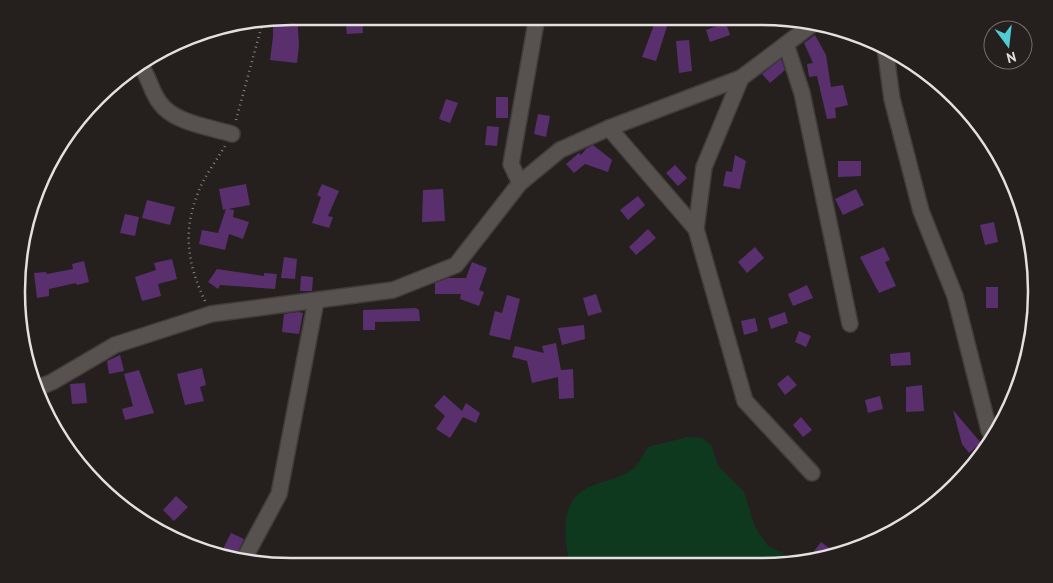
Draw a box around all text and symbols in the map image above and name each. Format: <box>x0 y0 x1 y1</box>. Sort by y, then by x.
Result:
north arrow <box>983 20 1033 70</box>
text: N <box>1005 48 1018 67</box>

